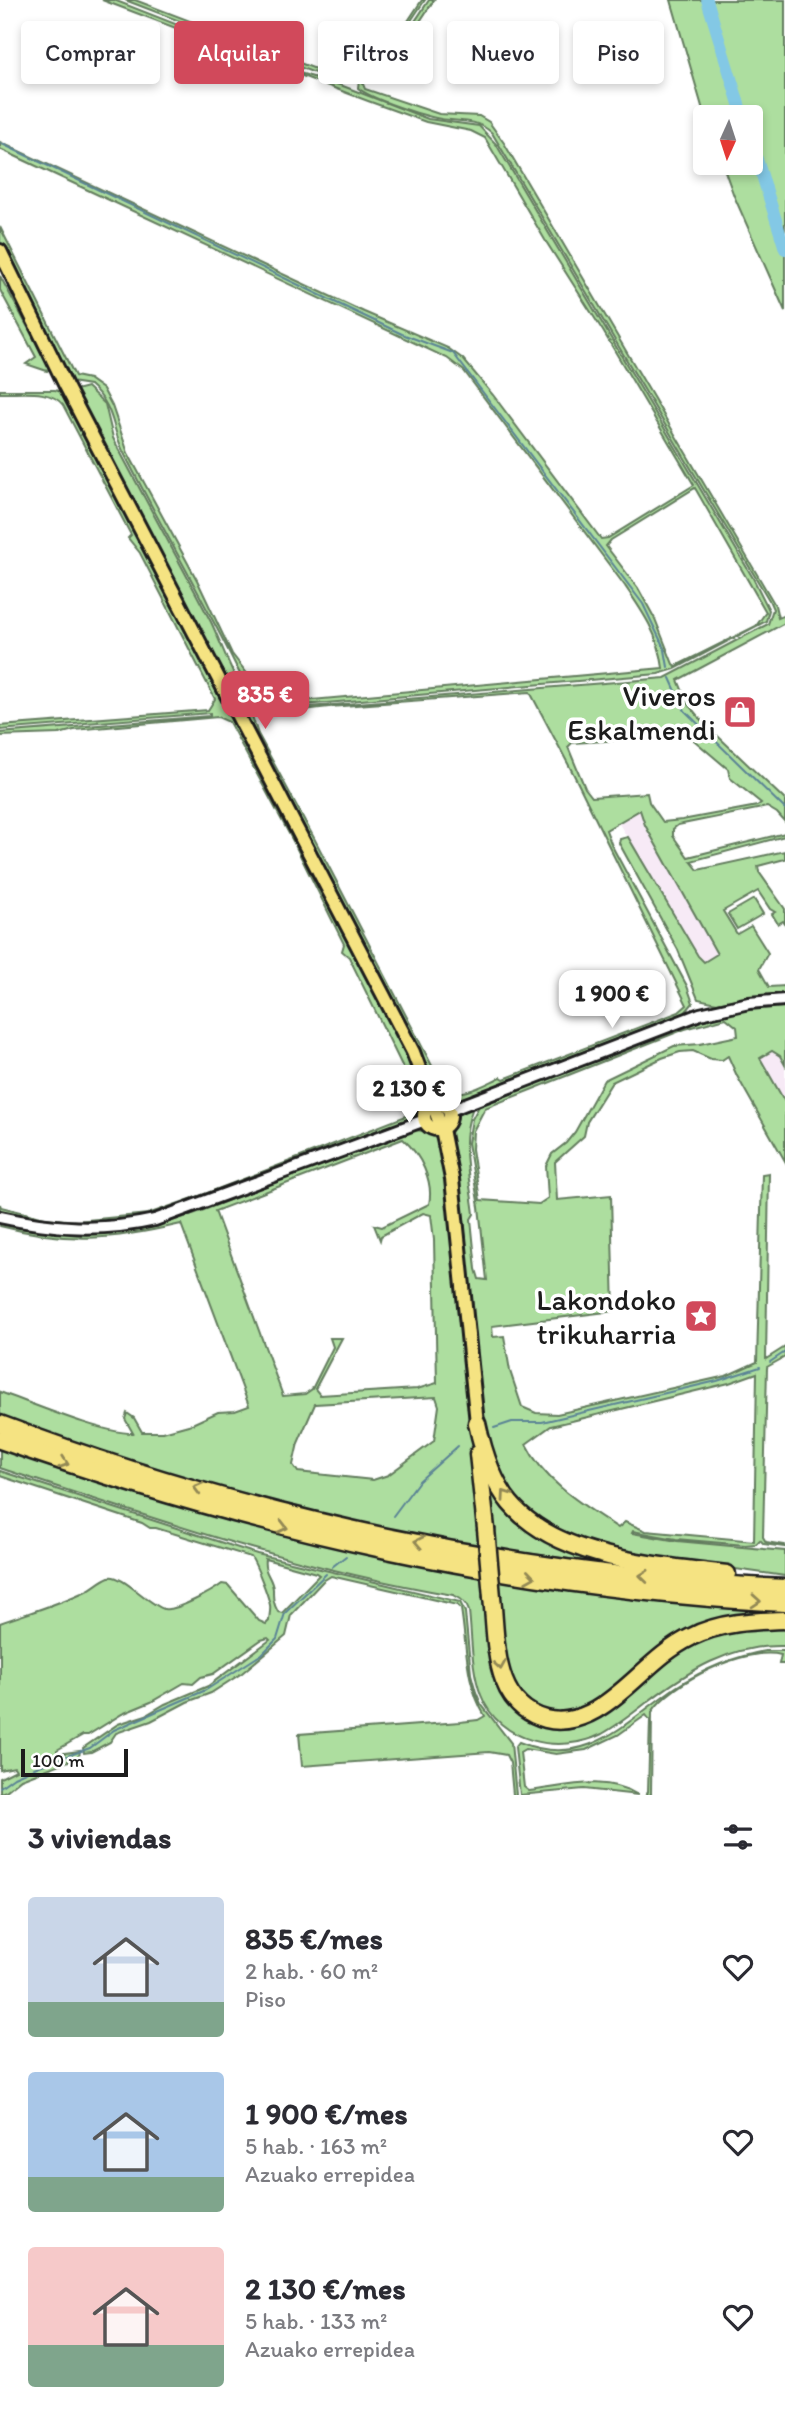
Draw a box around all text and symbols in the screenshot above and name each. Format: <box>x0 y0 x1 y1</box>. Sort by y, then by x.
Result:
chip: Comprar <box>21 21 160 84</box>
chip: Alquilar <box>174 21 304 84</box>
chip: Filtros <box>318 21 433 84</box>
chip: Nuevo <box>447 21 559 84</box>
chip: Piso <box>573 21 664 84</box>
north arrow <box>693 105 763 175</box>
map controls <box>693 105 763 175</box>
pin: 835 € <box>216 672 314 731</box>
place label: Viveros Eskalmendi <box>567 677 716 748</box>
text: 835 € <box>237 680 293 708</box>
shop icon: Viveros Eskalmendi <box>721 693 759 731</box>
pin: 1 900 € <box>547 970 677 1030</box>
text: 1 900 € <box>575 979 649 1007</box>
pin: 2 130 € <box>344 1066 474 1125</box>
text: 2 130 € <box>373 1074 445 1102</box>
place label: Lakondoko trikuharria <box>536 1281 676 1352</box>
place icon: Lakondoko trikuharria <box>682 1297 720 1335</box>
one-way arrow <box>58 1455 70 1469</box>
one-way arrow <box>192 1482 204 1496</box>
one-way arrow <box>502 1490 514 1503</box>
one-way arrow <box>276 1519 288 1533</box>
one-way arrow <box>413 1535 425 1550</box>
one-way arrow <box>638 1568 650 1583</box>
one-way arrow <box>524 1569 535 1584</box>
one-way arrow <box>750 1593 761 1608</box>
one-way arrow <box>492 1659 507 1670</box>
scale bar <box>21 1746 128 1778</box>
text: 100 m <box>32 1749 84 1772</box>
icon: filters <box>719 1818 757 1856</box>
text: 3 viviendas <box>28 1819 171 1856</box>
text: 835 €/mes <box>245 1920 383 1957</box>
icon: home <box>84 1925 168 2009</box>
icon: heart <box>719 1948 757 1986</box>
text: 2 hab. · 60 m² <box>245 1957 378 1985</box>
text: Piso <box>245 1985 286 2013</box>
text: 1 900 €/mes <box>245 2095 408 2132</box>
icon: home <box>84 2100 168 2184</box>
icon: heart <box>719 2123 757 2161</box>
text: 5 hab. · 163 m² <box>245 2132 387 2160</box>
text: Azuako errepidea <box>245 2160 415 2188</box>
text: 2 130 €/mes <box>245 2270 406 2307</box>
icon: home <box>84 2275 168 2359</box>
icon: heart <box>719 2298 757 2336</box>
text: 5 hab. · 133 m² <box>245 2307 388 2335</box>
text: Azuako errepidea <box>245 2335 415 2363</box>

